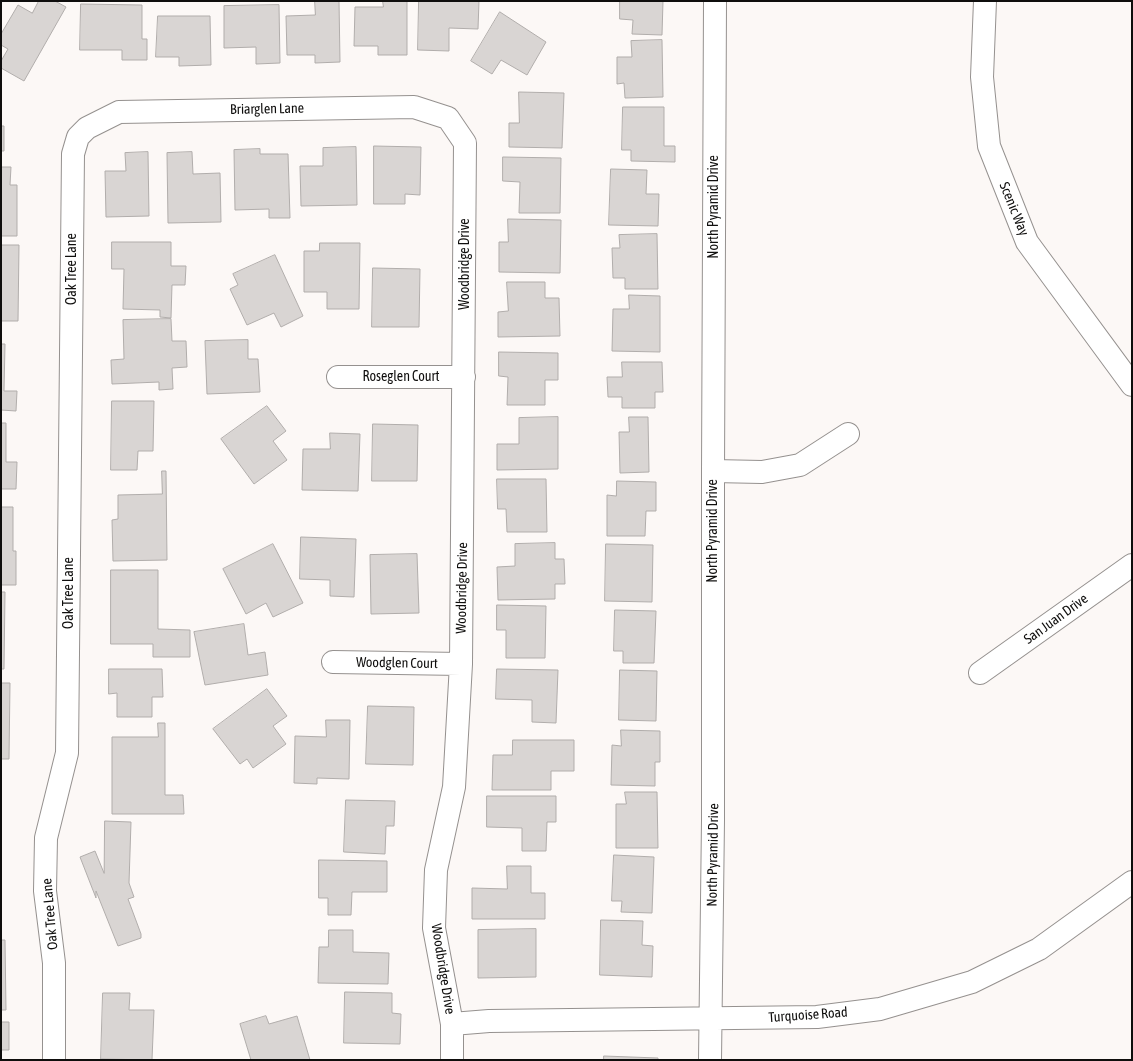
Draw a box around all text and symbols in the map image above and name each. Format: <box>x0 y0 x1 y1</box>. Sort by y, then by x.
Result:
street label: Briarglen Lane <box>230 100 304 118</box>
street label: North Pyramid Drive <box>706 155 722 259</box>
street label: Scenic Way <box>996 180 1032 238</box>
street label: Woodbridge Drive <box>457 218 473 310</box>
street label: Oak Tree Lane <box>64 233 80 305</box>
street label: Roseglen Court <box>362 369 440 385</box>
street label: North Pyramid Drive <box>705 479 721 583</box>
street label: Woodbridge Drive <box>453 542 471 634</box>
street label: Oak Tree Lane <box>61 557 77 629</box>
street label: San Juan Drive <box>1021 590 1091 648</box>
street label: Woodglen Court <box>356 654 438 672</box>
street label: North Pyramid Drive <box>704 803 722 907</box>
street label: Oak Tree Lane <box>39 877 61 951</box>
street label: Woodbridge Drive <box>428 923 458 1015</box>
street label: Turquoise Road <box>768 1004 848 1026</box>

